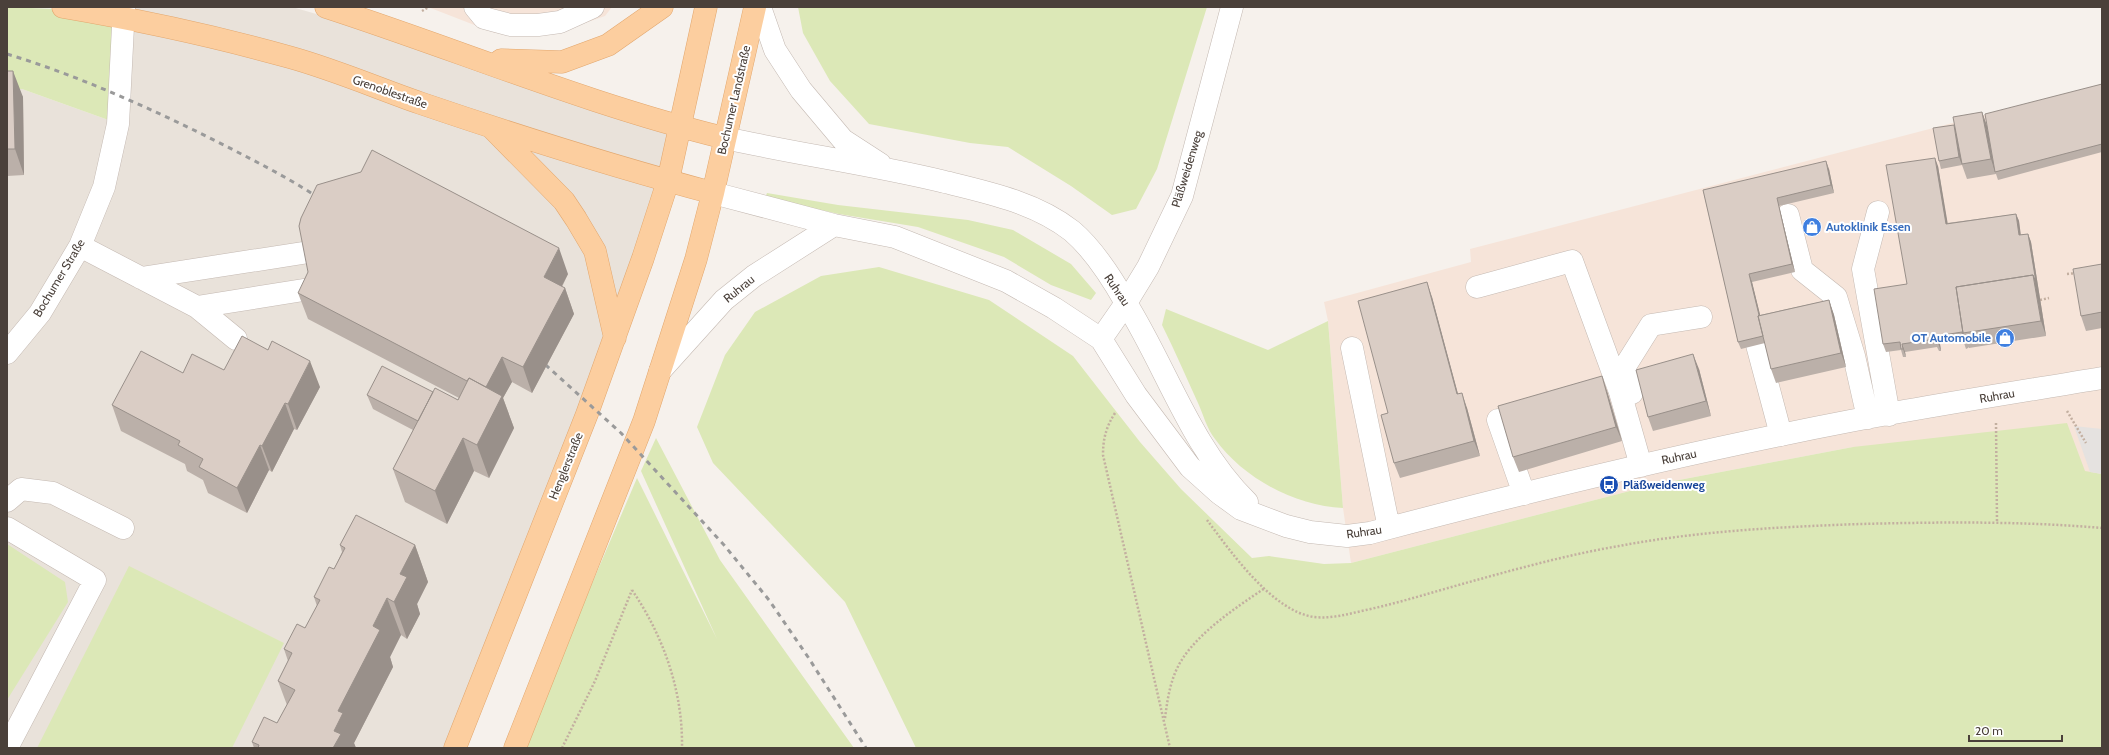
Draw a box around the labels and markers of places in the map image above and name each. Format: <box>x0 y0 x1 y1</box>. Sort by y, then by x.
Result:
shop icon: Autoklinik Essen <box>1801 216 1823 238</box>
place label: Autoklinik Essen <box>1826 219 1911 234</box>
shop icon: OT Automobile <box>1994 327 2016 349</box>
place label: OT Automobile <box>1912 330 1991 345</box>
bus stop icon: Pläßweidenweg <box>1598 474 1620 496</box>
place label: Pläßweidenweg <box>1623 477 1705 492</box>

